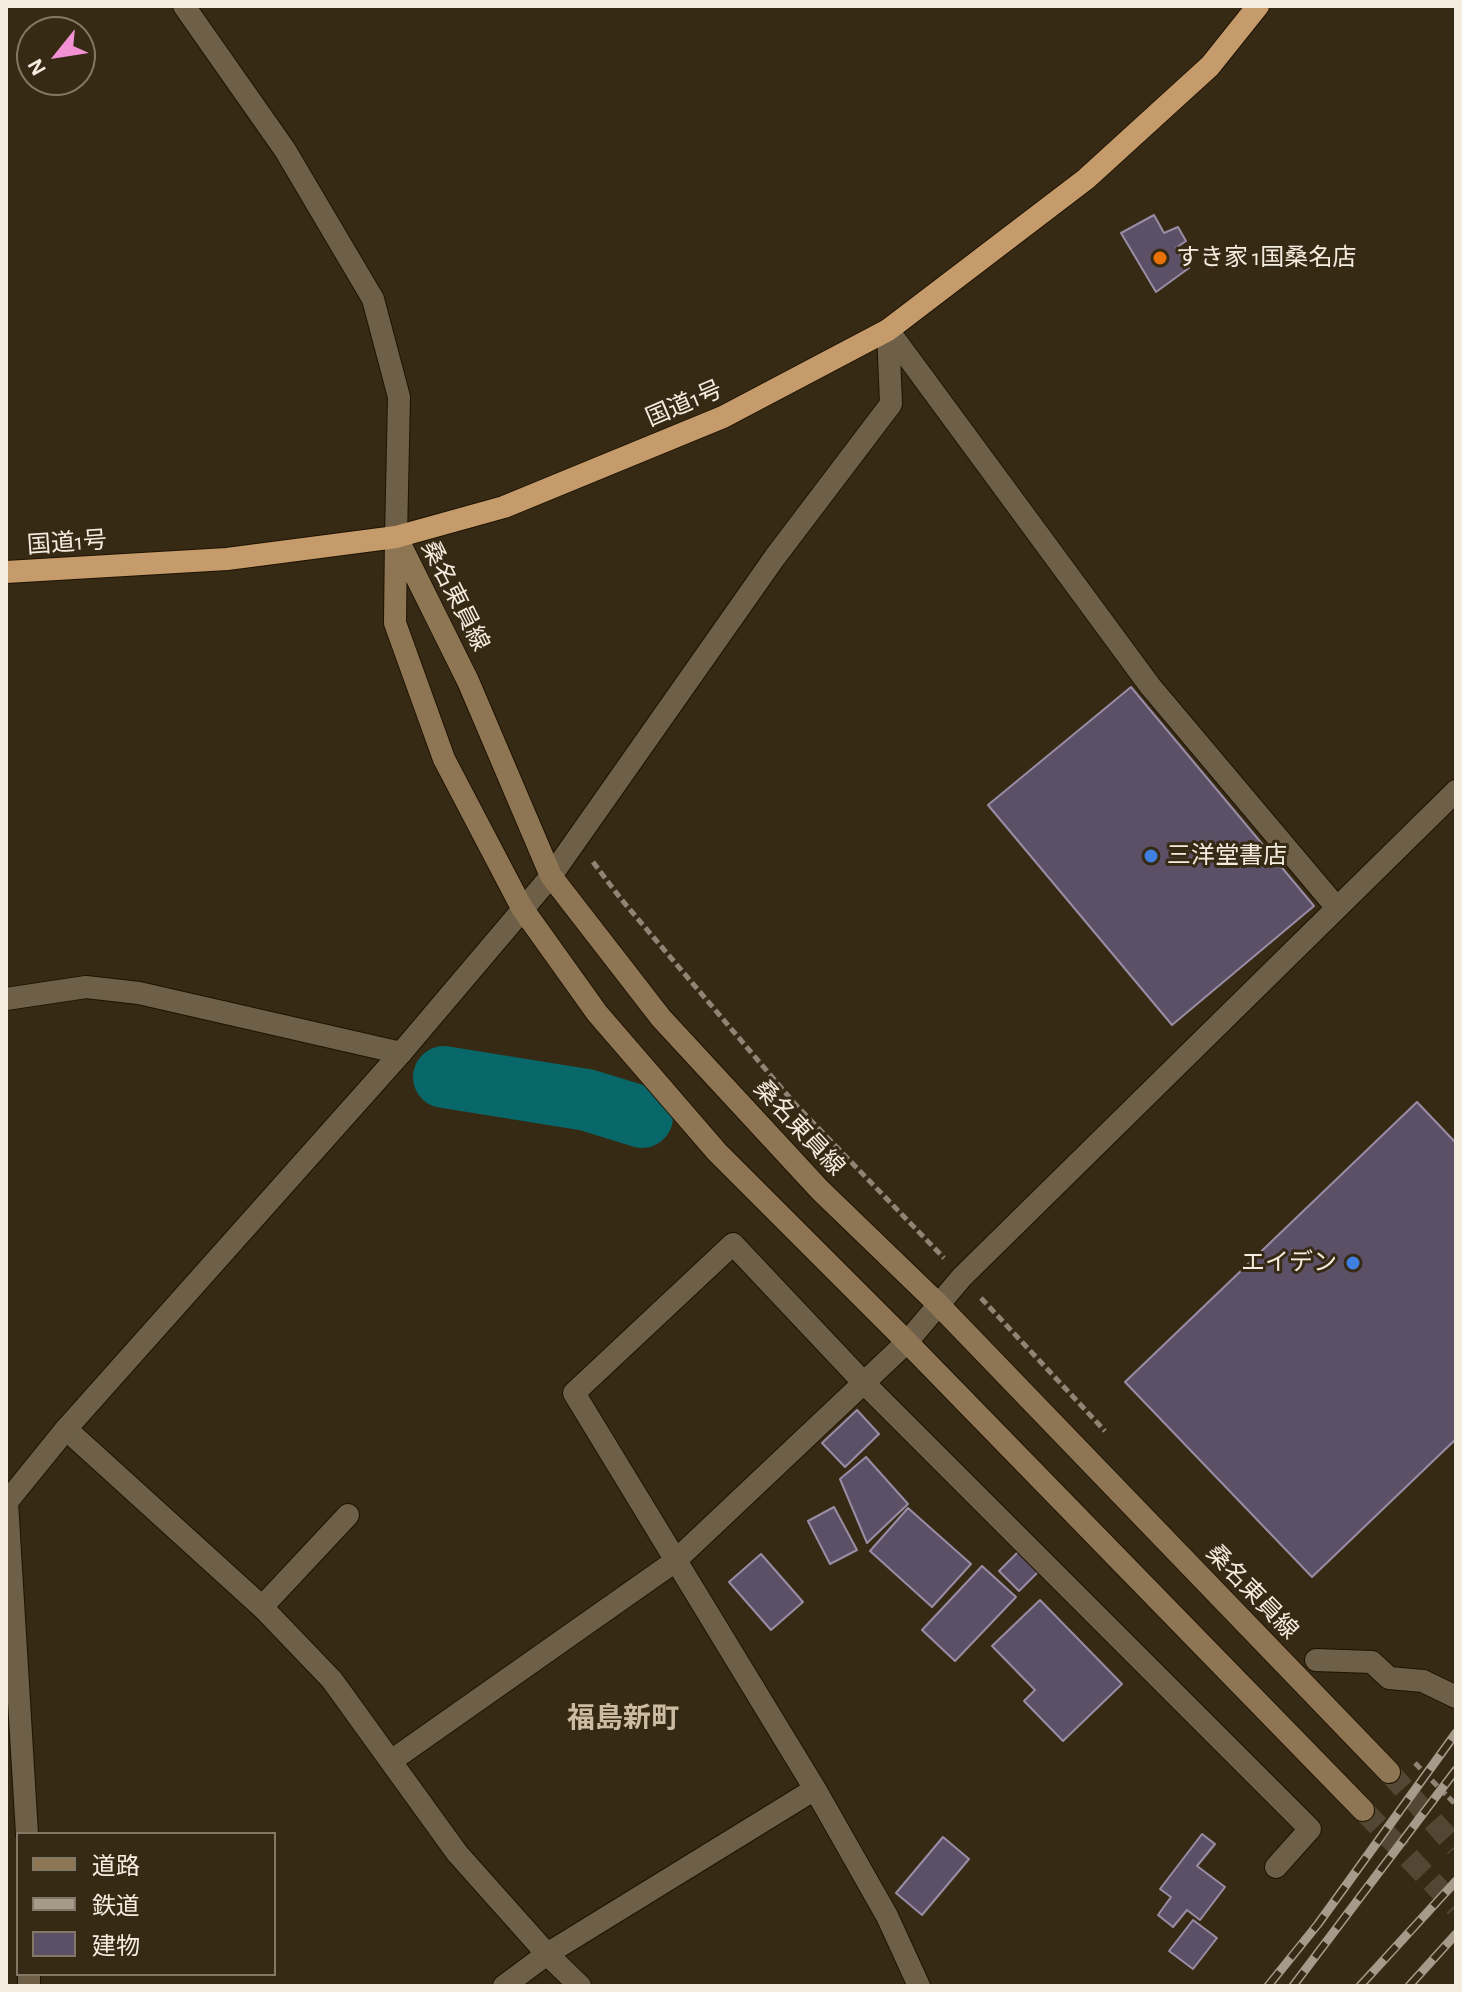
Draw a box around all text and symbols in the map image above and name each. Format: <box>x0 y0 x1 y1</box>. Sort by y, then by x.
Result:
north arrow <box>16 16 96 96</box>
text: N <box>24 55 50 79</box>
place label: すき家 1国桑名店 <box>1176 244 1356 272</box>
marker: すき家 1国桑名店 <box>1151 249 1169 267</box>
street label: 国道1号 <box>641 375 727 433</box>
street label: 国道1号 <box>26 526 108 560</box>
street label: 桑名東員線 <box>415 536 495 656</box>
place label: 三洋堂書店 <box>1167 842 1287 870</box>
marker: 三洋堂書店 <box>1142 847 1160 865</box>
street label: 桑名東員線 <box>748 1074 850 1182</box>
place label: エイデン <box>1241 1249 1337 1277</box>
marker: エイデン <box>1344 1254 1362 1272</box>
street label: 桑名東員線 <box>1200 1539 1304 1645</box>
district label: 福島新町 <box>567 1702 679 1736</box>
legend <box>16 1832 276 1976</box>
text: 道路 <box>92 1855 140 1879</box>
text: 鉄道 <box>92 1895 140 1919</box>
text: 建物 <box>92 1935 140 1959</box>

